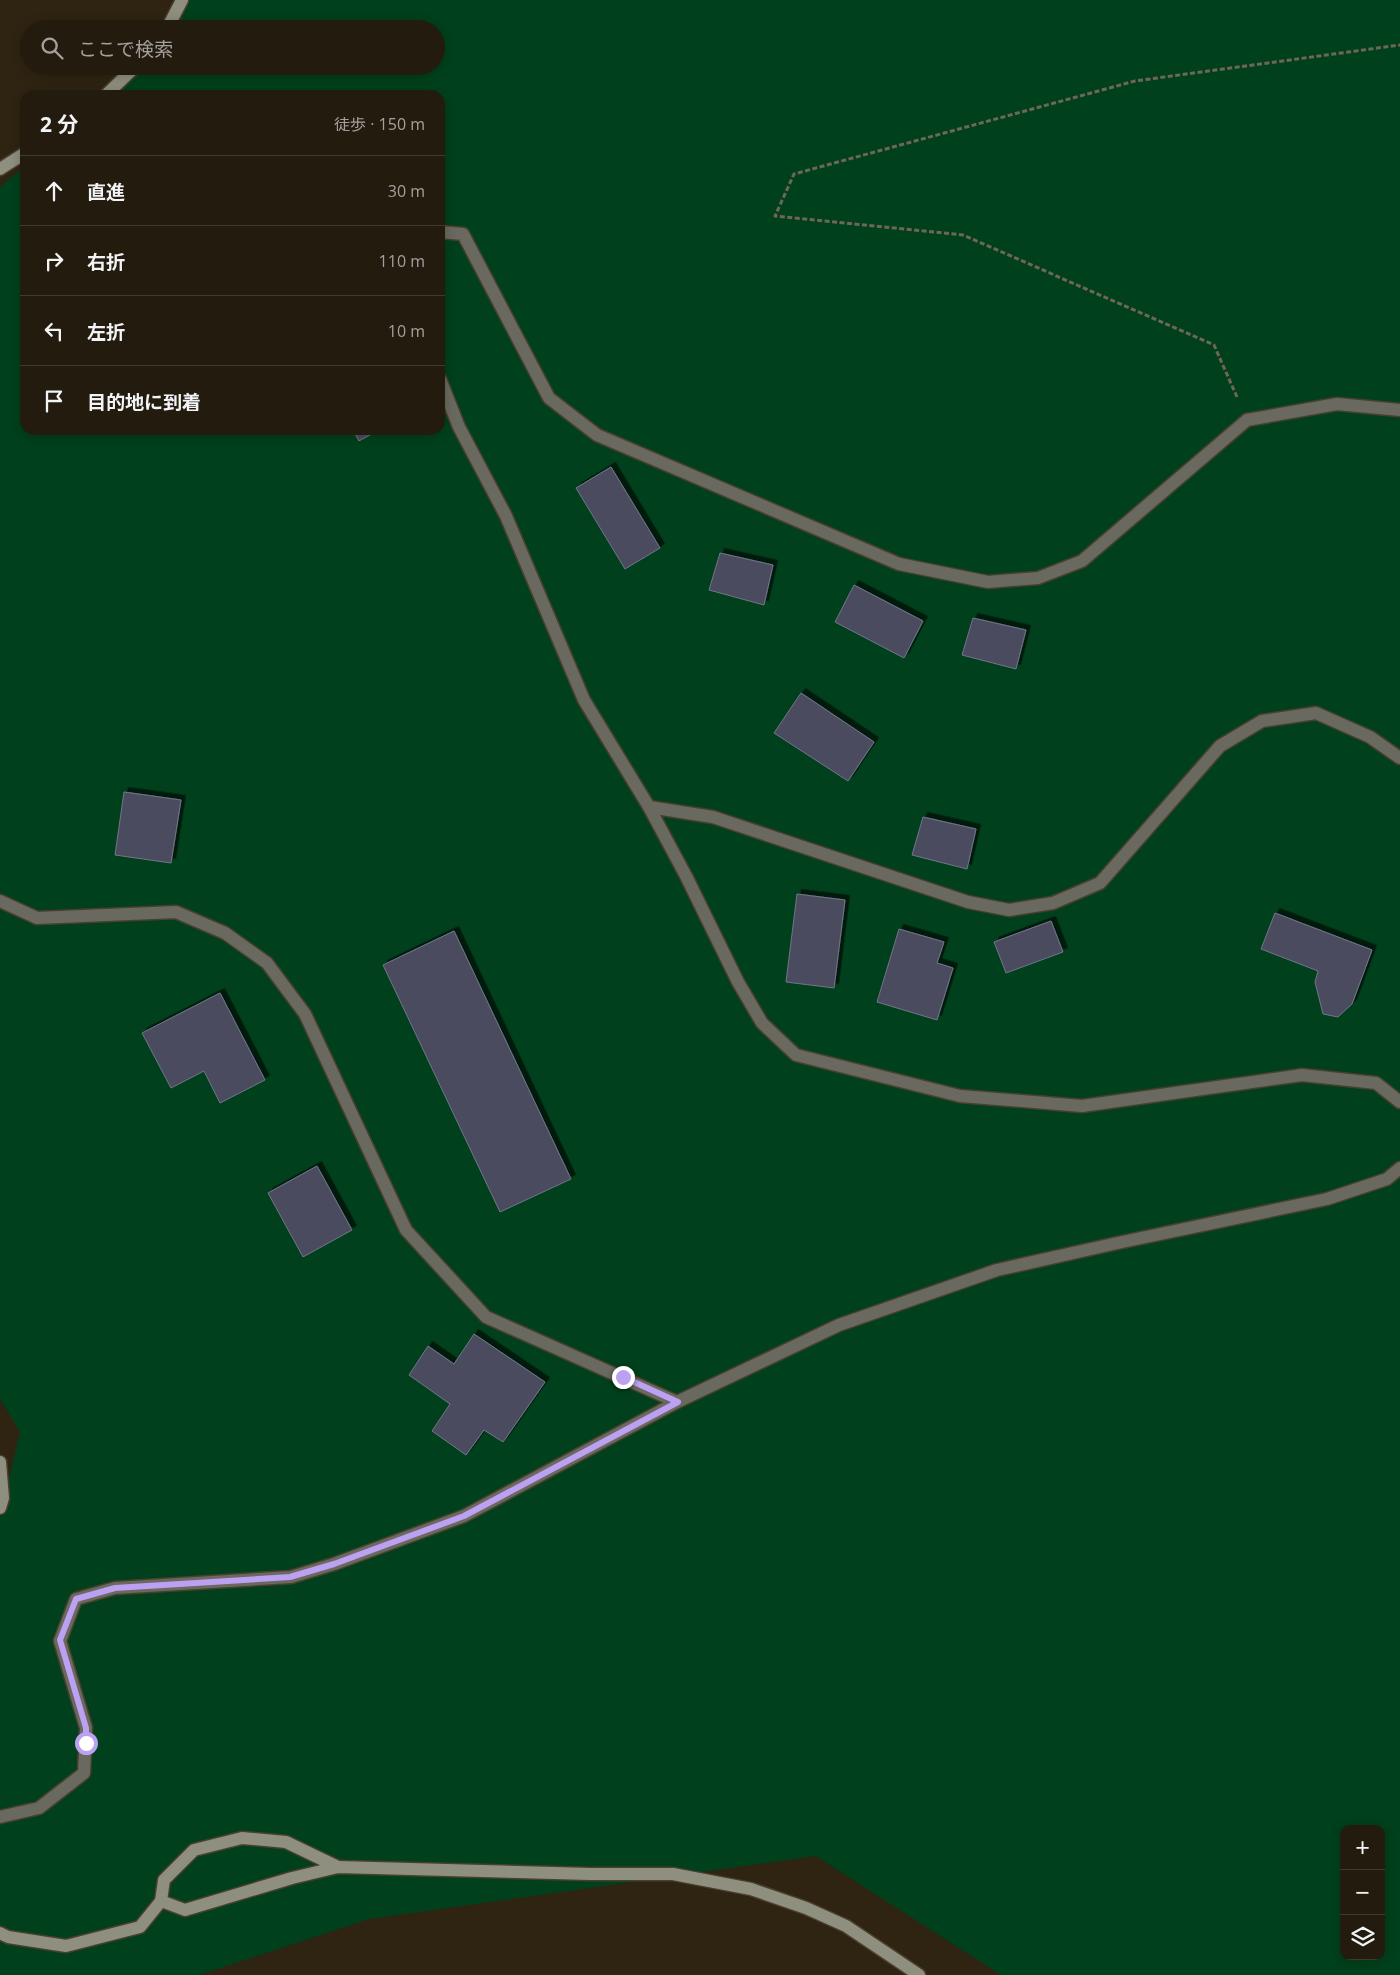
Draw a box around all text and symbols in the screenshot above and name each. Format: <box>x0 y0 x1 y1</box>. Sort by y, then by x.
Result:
search box <box>20 20 445 75</box>
icon: search <box>38 34 66 62</box>
text: ここで検索 <box>78 36 173 62</box>
text: 2 分 <box>40 110 78 138</box>
text: 徒歩 · 150 m <box>334 113 425 135</box>
icon: ahead <box>40 177 68 205</box>
text: 直進 <box>87 179 125 205</box>
text: 30 m <box>388 180 425 202</box>
icon: right <box>40 247 68 275</box>
text: 右折 <box>87 249 125 275</box>
text: 110 m <box>379 250 425 272</box>
icon: left <box>40 317 68 345</box>
text: 左折 <box>87 319 125 345</box>
text: 10 m <box>388 320 425 342</box>
icon: arrive <box>40 387 68 415</box>
text: 目的地に到着 <box>87 389 201 415</box>
route end <box>612 1366 635 1389</box>
route start <box>75 1732 98 1755</box>
map controls <box>1340 1825 1385 1960</box>
button: + <box>1340 1825 1385 1870</box>
button: − <box>1340 1870 1385 1915</box>
button: layers <box>1340 1915 1385 1960</box>

